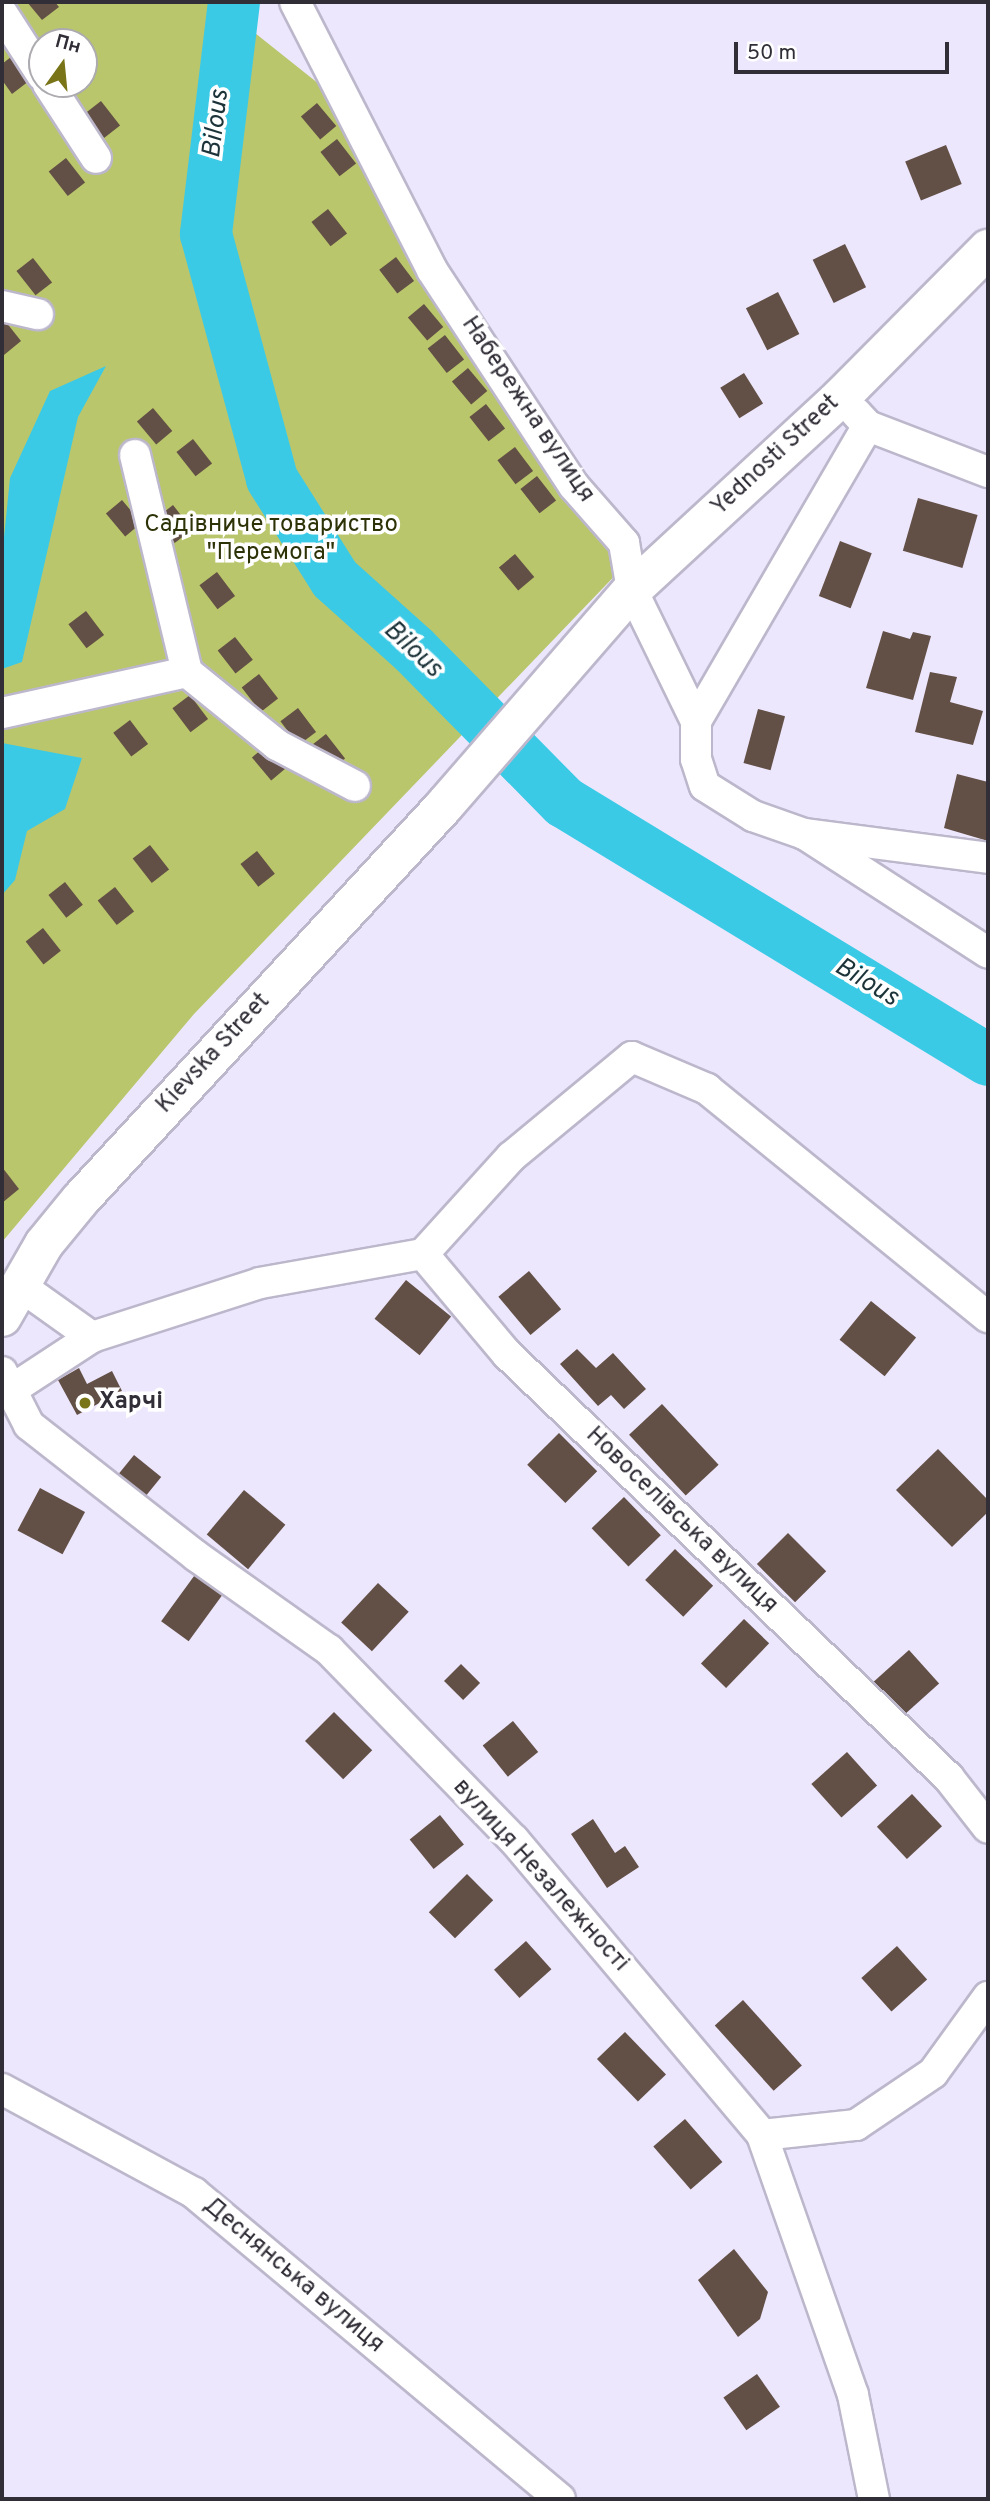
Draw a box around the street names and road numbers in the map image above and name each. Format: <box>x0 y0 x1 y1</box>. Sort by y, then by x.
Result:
street label: Набережна вулиця <box>454 312 600 508</box>
street label: Yednosti Street <box>706 389 846 523</box>
street label: Kievska Street <box>151 988 277 1120</box>
street label: Новоселівська вулиця <box>579 1422 783 1620</box>
street label: вулиця Незалежності <box>446 1774 634 1978</box>
street label: Деснянська вулиця <box>197 2192 389 2360</box>

